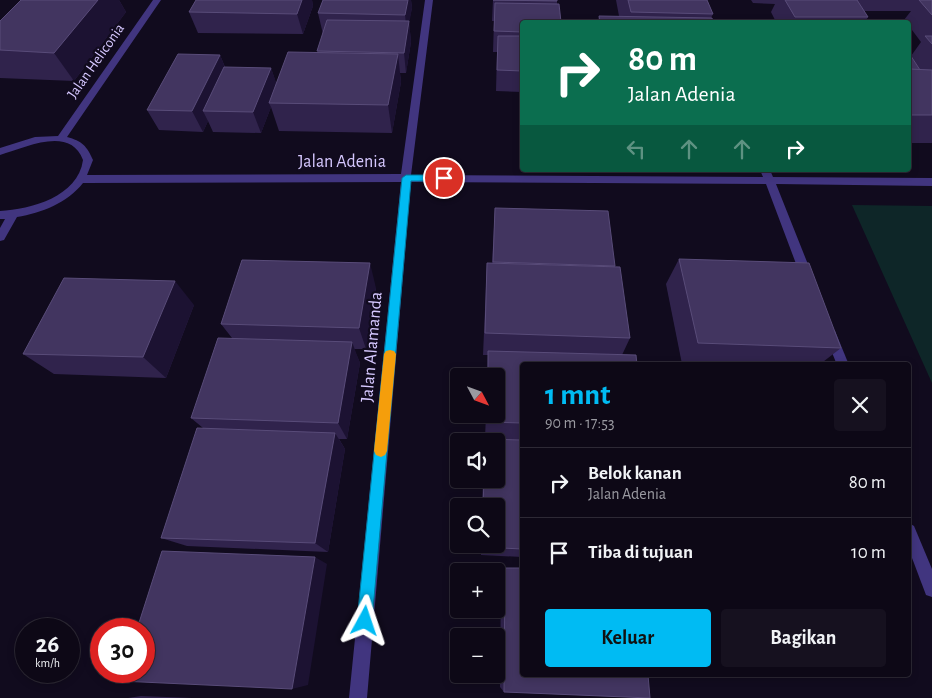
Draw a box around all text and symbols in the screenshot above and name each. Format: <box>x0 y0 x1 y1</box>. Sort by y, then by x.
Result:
street label: Jalan Heliconia <box>65 21 127 101</box>
icon: right <box>545 40 610 105</box>
text: 80 m <box>628 42 697 77</box>
text: Jalan Adenia <box>628 83 736 105</box>
icon: left <box>622 135 650 163</box>
icon: ahead <box>675 135 703 163</box>
icon: ahead <box>728 135 756 163</box>
icon: right <box>781 135 809 163</box>
street label: Jalan Adenia <box>298 153 386 171</box>
pin <box>423 157 465 199</box>
icon: arrive <box>430 164 458 192</box>
street label: Jalan Alamanda <box>358 291 386 403</box>
north arrow <box>450 368 505 422</box>
map controls <box>450 368 505 683</box>
button: close <box>834 379 886 431</box>
text: 1 mnt <box>545 380 610 410</box>
text: 90 m · 17:53 <box>545 415 614 431</box>
button: sound <box>450 433 505 488</box>
text: Belok kanan <box>588 464 682 483</box>
icon: right <box>545 469 573 497</box>
text: 80 m <box>849 473 886 492</box>
text: Jalan Adenia <box>588 486 666 502</box>
button: search <box>450 498 505 553</box>
icon: arrive <box>545 539 573 567</box>
text: Tiba di tujuan <box>588 543 693 562</box>
text: 10 m <box>851 543 886 562</box>
button: + <box>450 563 505 618</box>
position arrow <box>338 594 390 646</box>
button: Keluar <box>545 609 711 667</box>
button: Bagikan <box>721 609 886 667</box>
speed limit sign: 30 <box>90 618 155 683</box>
button: − <box>450 628 505 683</box>
text: 26 <box>36 632 59 657</box>
text: km/h <box>35 657 60 669</box>

